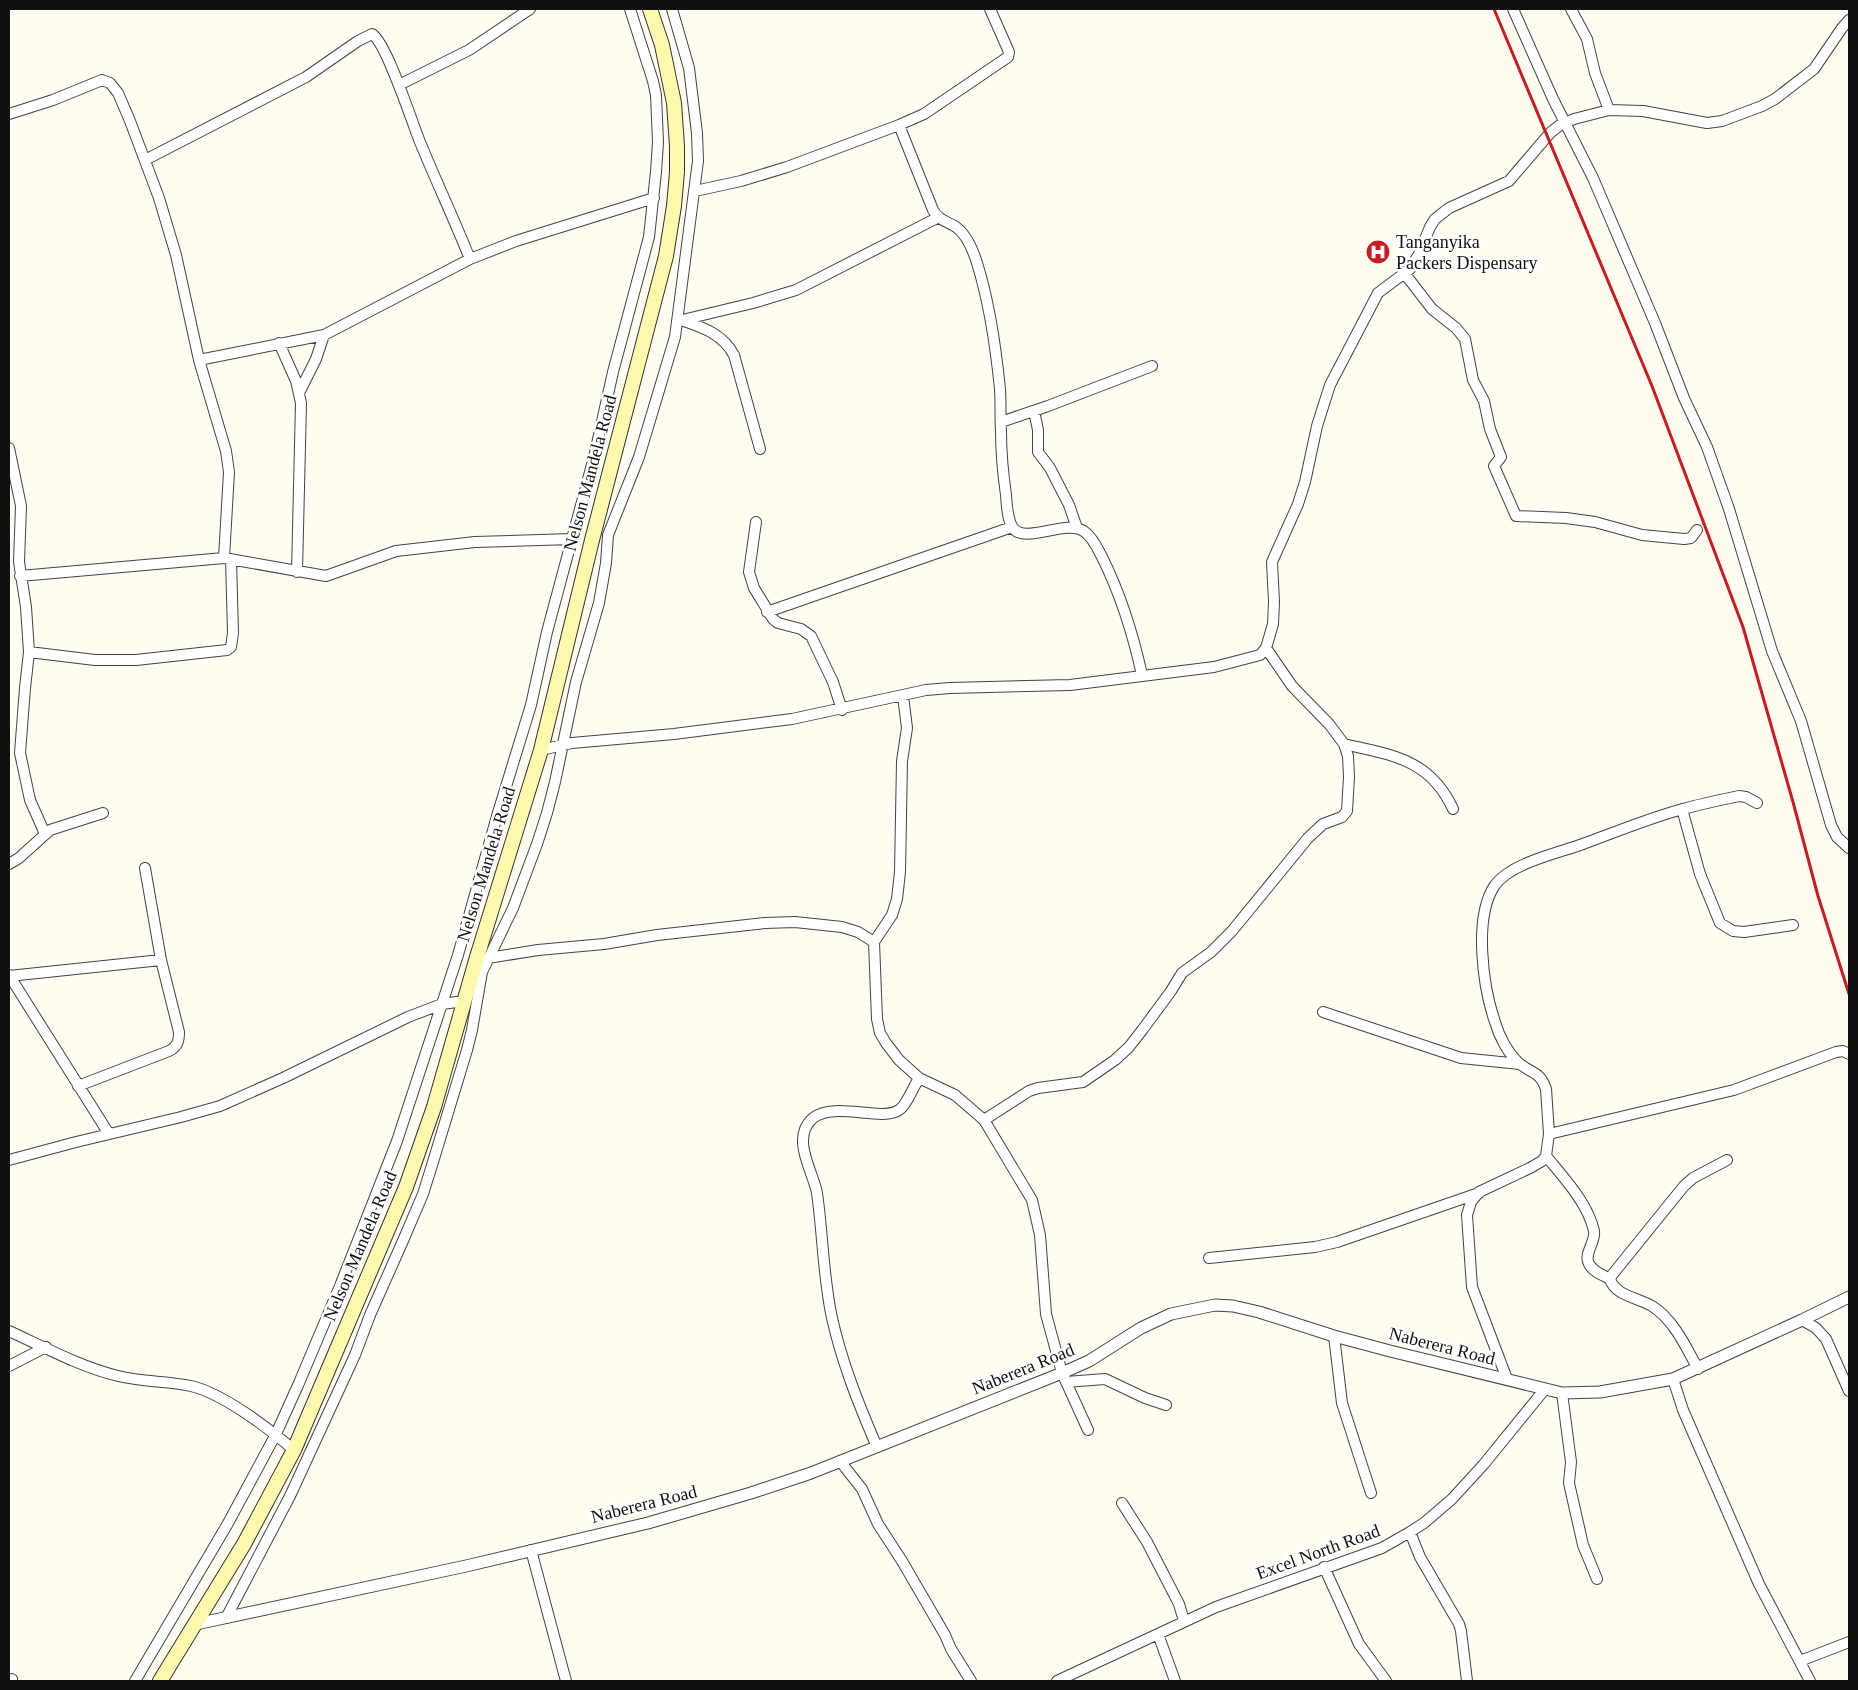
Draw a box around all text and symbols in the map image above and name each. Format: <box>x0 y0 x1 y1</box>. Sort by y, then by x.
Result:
place label: Tanganyika Packers Dispensary <box>1396 232 1537 273</box>
hospital icon: Tanganyika Packers Dispensary <box>1365 239 1391 265</box>
street label: Nelson Mandela Road <box>560 393 620 553</box>
street label: Nelson Mandela Road <box>453 784 519 944</box>
street label: Nelson Mandela Road <box>319 1168 401 1324</box>
street label: Naberera Road <box>1387 1323 1497 1369</box>
street label: Naberera Road <box>969 1339 1077 1399</box>
street label: Naberera Road <box>589 1481 699 1527</box>
street label: Excel North Road <box>1254 1520 1382 1584</box>

